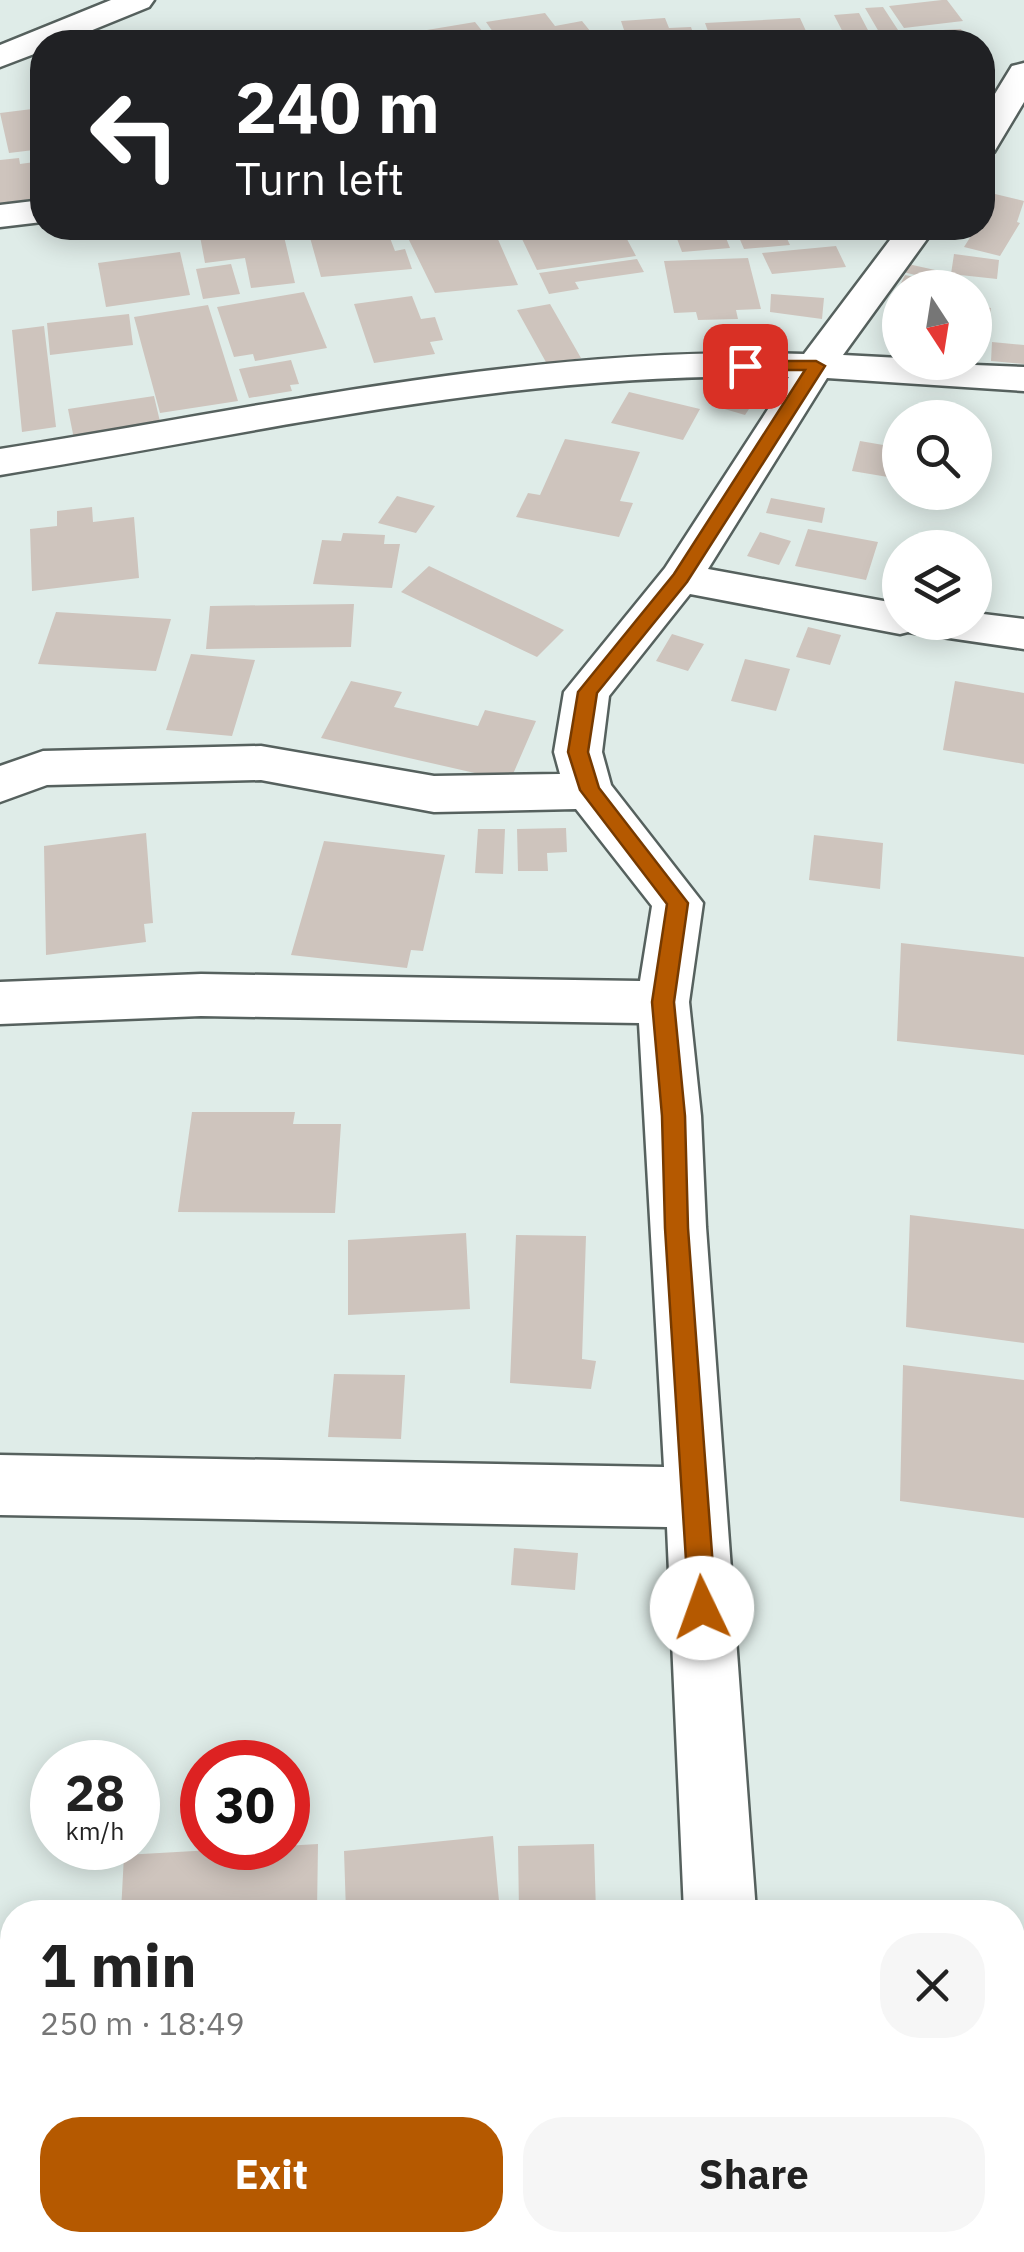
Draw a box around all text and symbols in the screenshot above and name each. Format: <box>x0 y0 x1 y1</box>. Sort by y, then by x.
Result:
text: 240 m <box>235 61 440 152</box>
icon: left <box>70 70 200 200</box>
text: Turn left <box>235 149 404 207</box>
north arrow <box>882 270 992 380</box>
map controls <box>882 270 992 640</box>
pin <box>703 324 788 409</box>
icon: arrive <box>718 339 773 394</box>
button: search <box>882 400 992 510</box>
button: layers <box>882 530 992 640</box>
position arrow <box>650 1556 754 1660</box>
speed limit sign: 30 <box>180 1740 310 1870</box>
text: 28 <box>65 1760 125 1825</box>
text: km/h <box>66 1814 124 1847</box>
text: 1 min <box>40 1925 197 2004</box>
button: close <box>880 1933 985 2038</box>
text: 250 m · 18:49 <box>40 2002 245 2044</box>
button: Exit <box>40 2117 503 2232</box>
button: Share <box>523 2117 985 2232</box>

